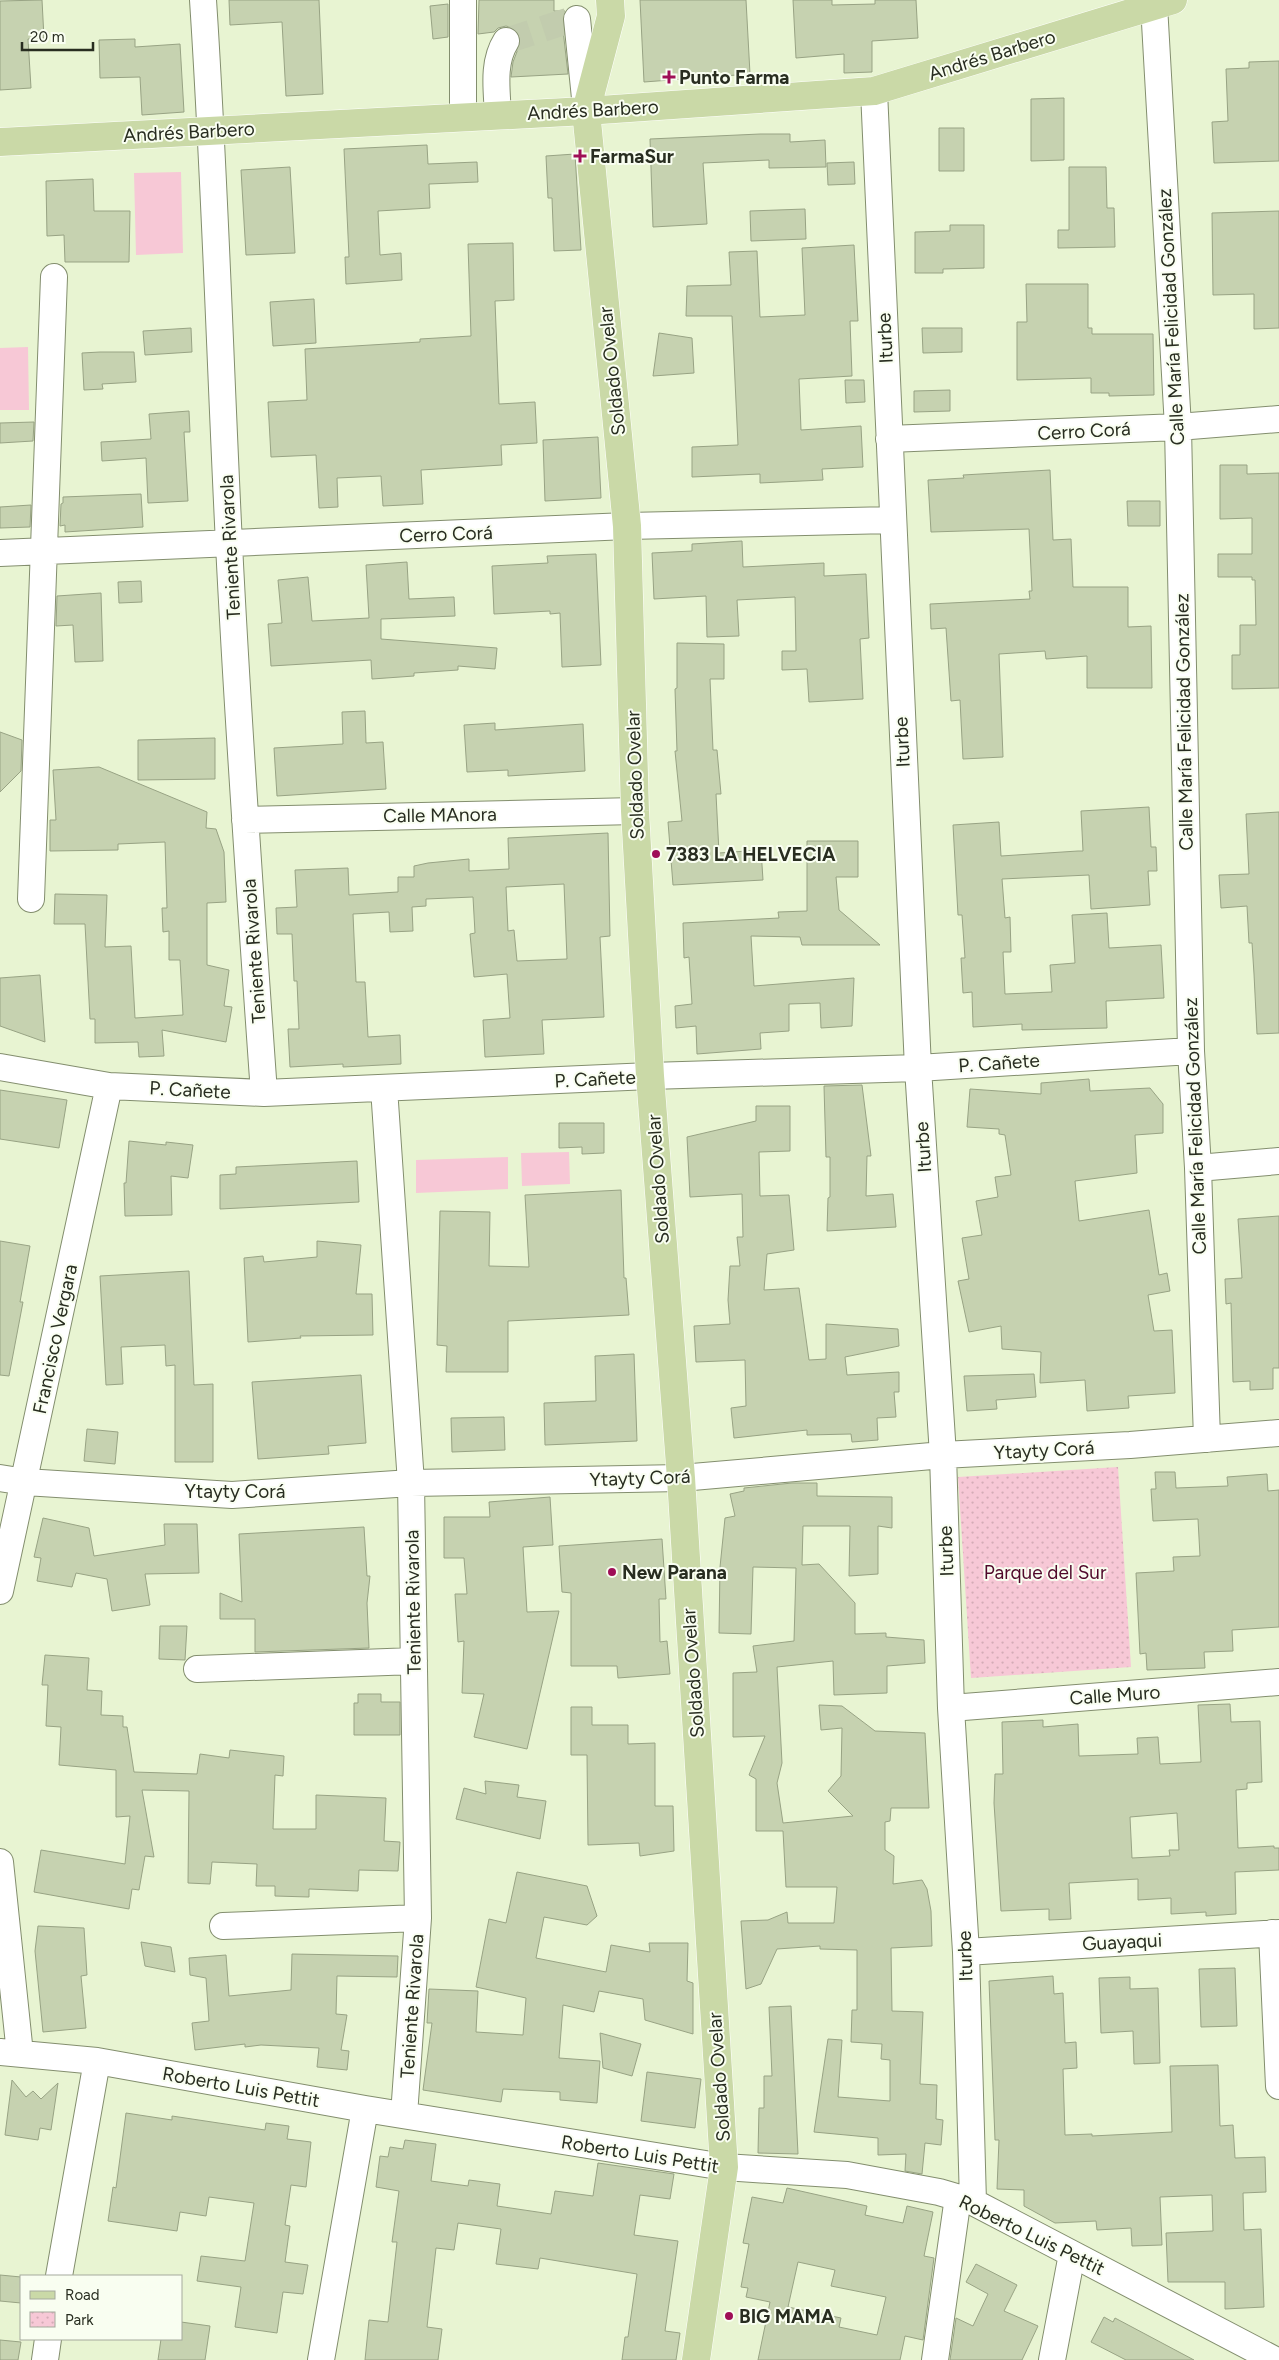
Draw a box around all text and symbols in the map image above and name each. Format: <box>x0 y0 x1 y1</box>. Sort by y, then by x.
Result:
scale bar <box>22 20 94 52</box>
street label: Andrés Barbero <box>926 25 1058 85</box>
text: 20 m <box>30 28 64 46</box>
place label: Punto Farma <box>679 66 789 89</box>
marker: Punto Farma <box>663 71 675 83</box>
street label: Andrés Barbero <box>527 95 659 125</box>
street label: Andrés Barbero <box>123 117 255 147</box>
place label: FarmaSur <box>590 145 674 168</box>
marker: FarmaSur <box>574 150 586 162</box>
street label: Calle María Felicidad González <box>1153 188 1189 446</box>
street label: Soldado Ovelar <box>594 305 630 437</box>
street label: Iturbe <box>872 312 898 364</box>
street label: Cerro Corá <box>1037 417 1131 445</box>
street label: Teniente Rivarola <box>215 474 245 620</box>
street label: Cerro Corá <box>399 521 493 547</box>
street label: Calle María Felicidad González <box>1170 593 1198 851</box>
street label: Soldado Ovelar <box>621 709 649 840</box>
street label: Iturbe <box>889 716 915 768</box>
street label: Calle MAnora <box>383 803 497 827</box>
place label: 7383 LA HELVECIA <box>666 843 836 866</box>
marker: 7383 LA HELVECIA <box>650 848 662 860</box>
street label: Teniente Rivarola <box>237 878 271 1024</box>
street label: Calle María Felicidad González <box>1179 997 1211 1255</box>
street label: P. Cañete <box>958 1049 1040 1077</box>
street label: P. Cañete <box>554 1065 636 1093</box>
street label: P. Cañete <box>149 1076 231 1104</box>
street label: Soldado Ovelar <box>642 1113 674 1244</box>
street label: Iturbe <box>910 1121 936 1173</box>
street label: Francisco Vergara <box>28 1262 82 1416</box>
street label: Ytayty Corá <box>993 1436 1095 1464</box>
street label: Ytayty Corá <box>589 1465 691 1491</box>
street label: Ytayty Corá <box>185 1480 285 1503</box>
street label: Iturbe <box>934 1525 958 1577</box>
street label: Teniente Rivarola <box>400 1529 426 1675</box>
place label: New Parana <box>622 1561 727 1584</box>
park label: Parque del Sur <box>984 1561 1107 1584</box>
marker: New Parana <box>606 1566 618 1578</box>
street label: Soldado Ovelar <box>677 1607 709 1738</box>
street label: Calle Muro <box>1069 1680 1161 1710</box>
street label: Guayaqui <box>1081 1928 1163 1956</box>
street label: Iturbe <box>953 1930 977 1982</box>
street label: Teniente Rivarola <box>395 1933 429 2079</box>
street label: Soldado Ovelar <box>703 2011 735 2142</box>
street label: Roberto Luis Pettit <box>161 2062 321 2112</box>
street label: Roberto Luis Pettit <box>560 2130 720 2178</box>
street label: Roberto Luis Pettit <box>955 2190 1109 2280</box>
legend <box>20 2275 182 2340</box>
text: Road <box>65 2286 100 2304</box>
place label: BIG MAMA <box>739 2305 835 2328</box>
marker: BIG MAMA <box>723 2310 735 2322</box>
text: Park <box>65 2311 94 2329</box>

